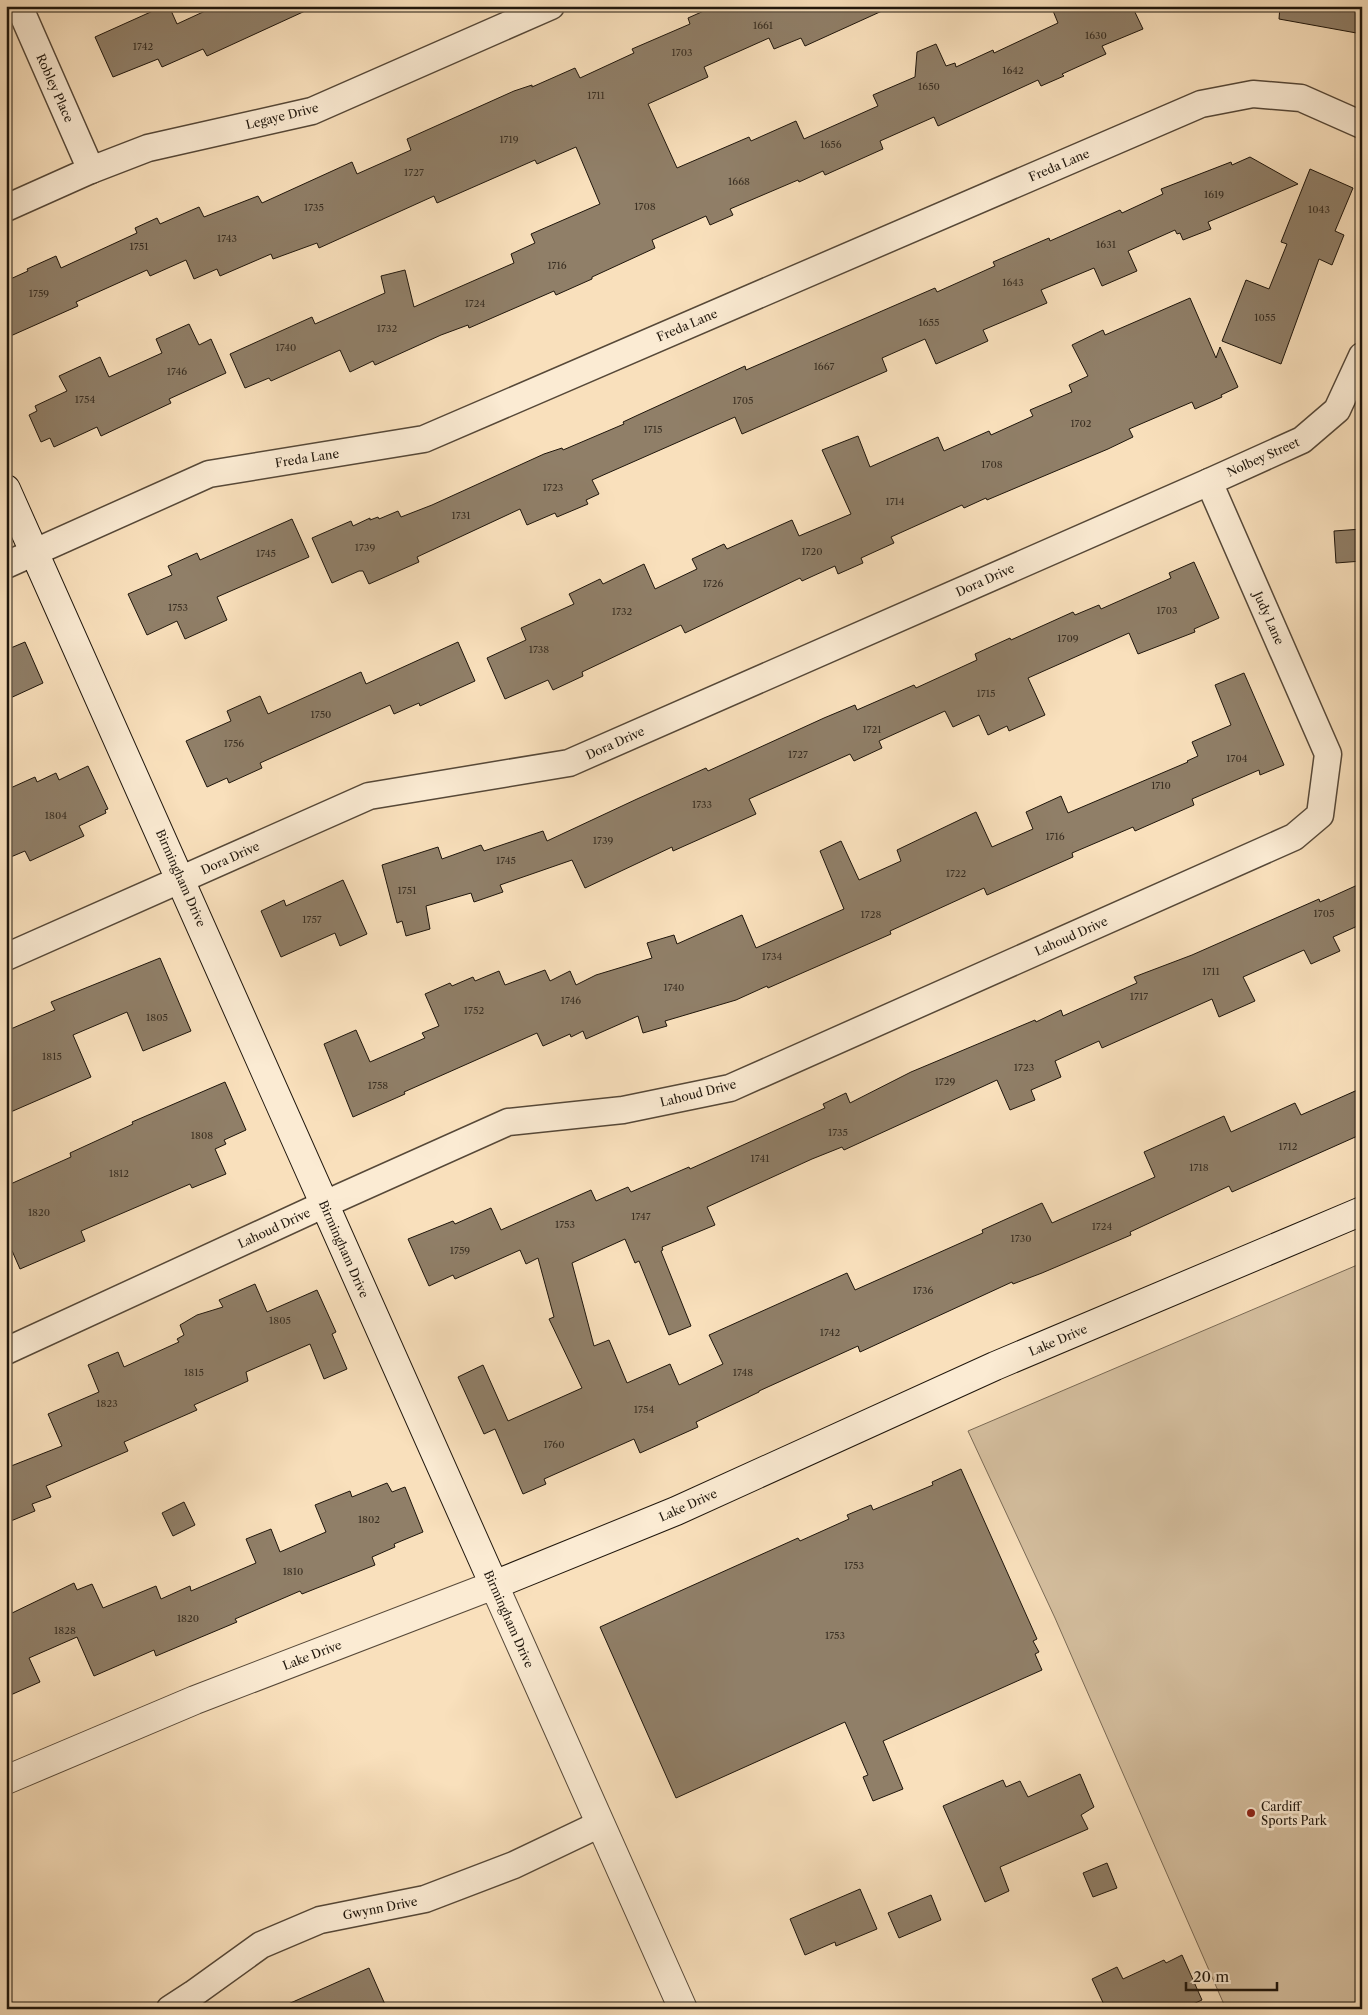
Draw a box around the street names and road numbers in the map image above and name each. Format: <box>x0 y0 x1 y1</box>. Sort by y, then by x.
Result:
street label: Robley Place <box>33 51 77 125</box>
street label: Legaye Drive <box>244 100 320 132</box>
street label: Freda Lane <box>1026 145 1092 185</box>
street label: Freda Lane <box>654 305 720 345</box>
street label: Nolbey Street <box>1224 434 1302 480</box>
street label: Freda Lane <box>274 446 340 470</box>
street label: Dora Drive <box>953 560 1017 600</box>
street label: Judy Lane <box>1250 587 1287 647</box>
street label: Dora Drive <box>583 723 647 763</box>
street label: Birmingham Drive <box>153 827 209 929</box>
street label: Dora Drive <box>198 838 262 878</box>
street label: Lahoud Drive <box>1032 913 1110 959</box>
street label: Lahoud Drive <box>658 1076 738 1110</box>
street label: Birmingham Drive <box>316 1198 372 1300</box>
street label: Lahoud Drive <box>235 1205 313 1251</box>
street label: Lake Drive <box>1027 1321 1090 1359</box>
street label: Lake Drive <box>657 1485 720 1524</box>
street label: Birmingham Drive <box>481 1568 537 1670</box>
street label: Lake Drive <box>280 1637 344 1673</box>
street label: Gwynn Drive <box>341 1893 419 1923</box>

